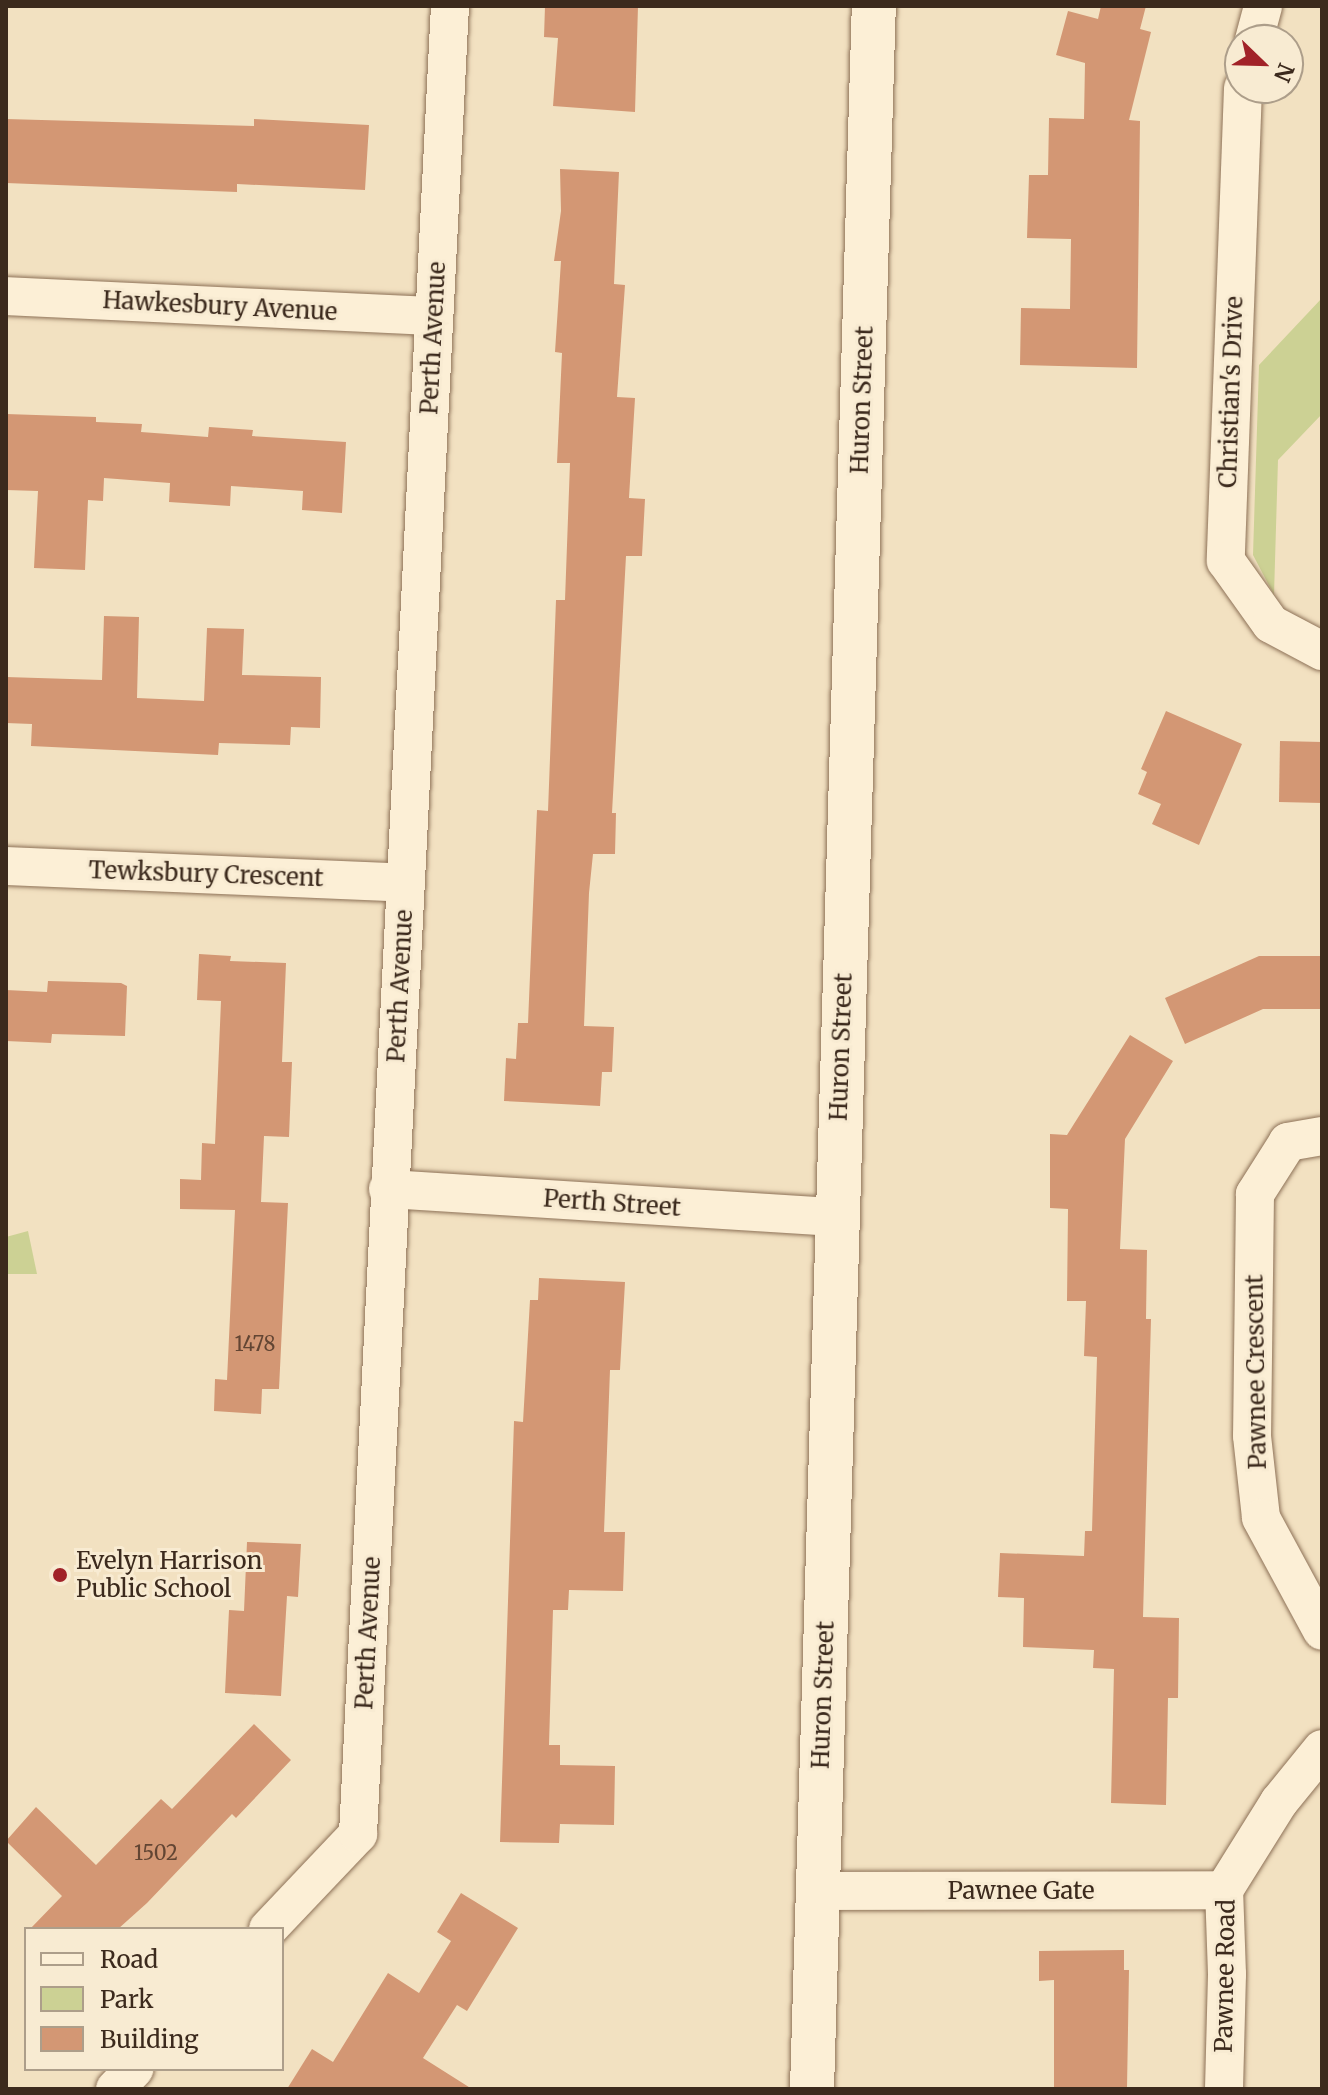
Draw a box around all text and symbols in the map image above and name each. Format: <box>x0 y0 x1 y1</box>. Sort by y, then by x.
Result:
north arrow <box>1224 24 1304 104</box>
text: N <box>1268 59 1301 86</box>
street label: Perth Avenue <box>415 261 451 415</box>
street label: Hawkesbury Avenue <box>102 285 338 327</box>
street label: Christian's Drive <box>1213 296 1249 488</box>
street label: Huron Street <box>845 326 879 474</box>
street label: Tewksbury Crescent <box>88 856 324 892</box>
street label: Perth Avenue <box>382 909 418 1063</box>
street label: Huron Street <box>824 973 858 1121</box>
street label: Perth Street <box>542 1184 682 1222</box>
street label: Pawnee Crescent <box>1240 1274 1272 1470</box>
house number: 1478 <box>235 1331 275 1355</box>
place label: Evelyn Harrison Public School <box>76 1547 262 1603</box>
street label: Perth Avenue <box>350 1556 386 1710</box>
marker: Evelyn Harrison Public School <box>51 1566 69 1584</box>
street label: Huron Street <box>806 1621 840 1769</box>
house number: 1502 <box>134 1840 178 1864</box>
street label: Pawnee Gate <box>947 1877 1095 1905</box>
street label: Pawnee Road <box>1209 1899 1241 2053</box>
legend <box>24 1927 284 2071</box>
text: Road <box>100 1944 158 1975</box>
text: Park <box>100 1984 153 2015</box>
text: Building <box>100 2024 199 2055</box>

